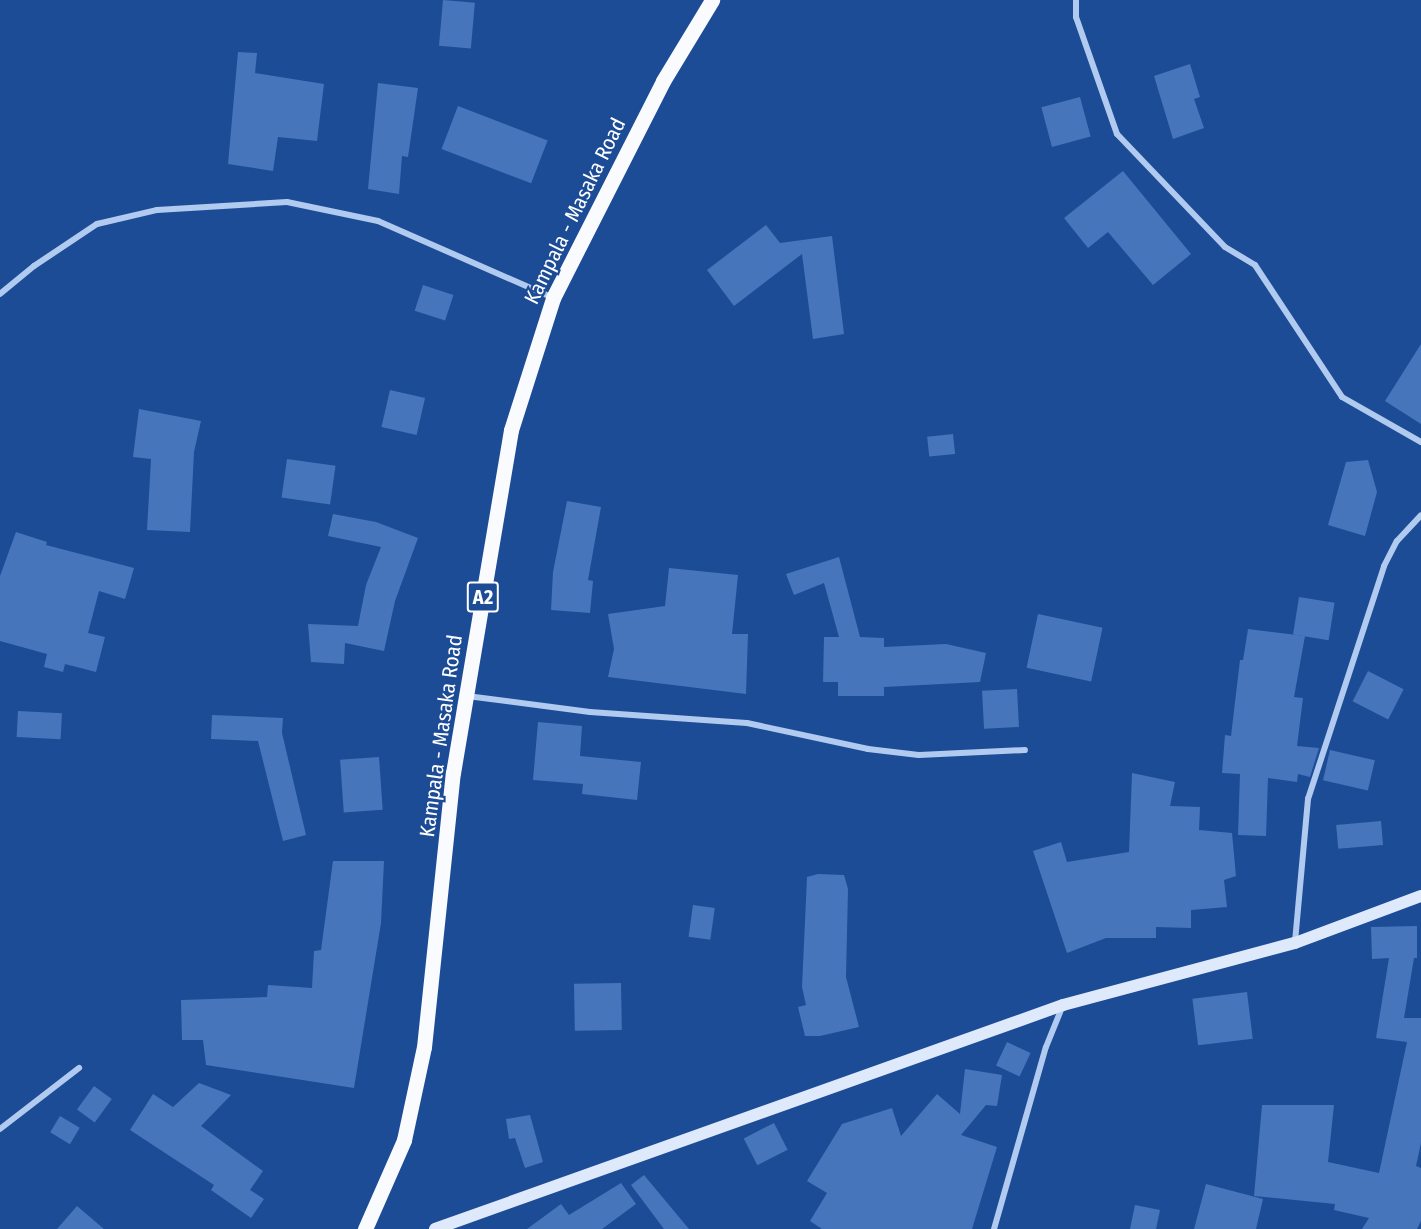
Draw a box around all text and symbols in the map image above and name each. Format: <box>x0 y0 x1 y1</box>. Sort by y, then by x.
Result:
street label: Kampala - Masaka Road <box>519 114 631 308</box>
road number: A2 <box>466 580 500 614</box>
street label: Kampala - Masaka Road <box>414 633 468 839</box>

